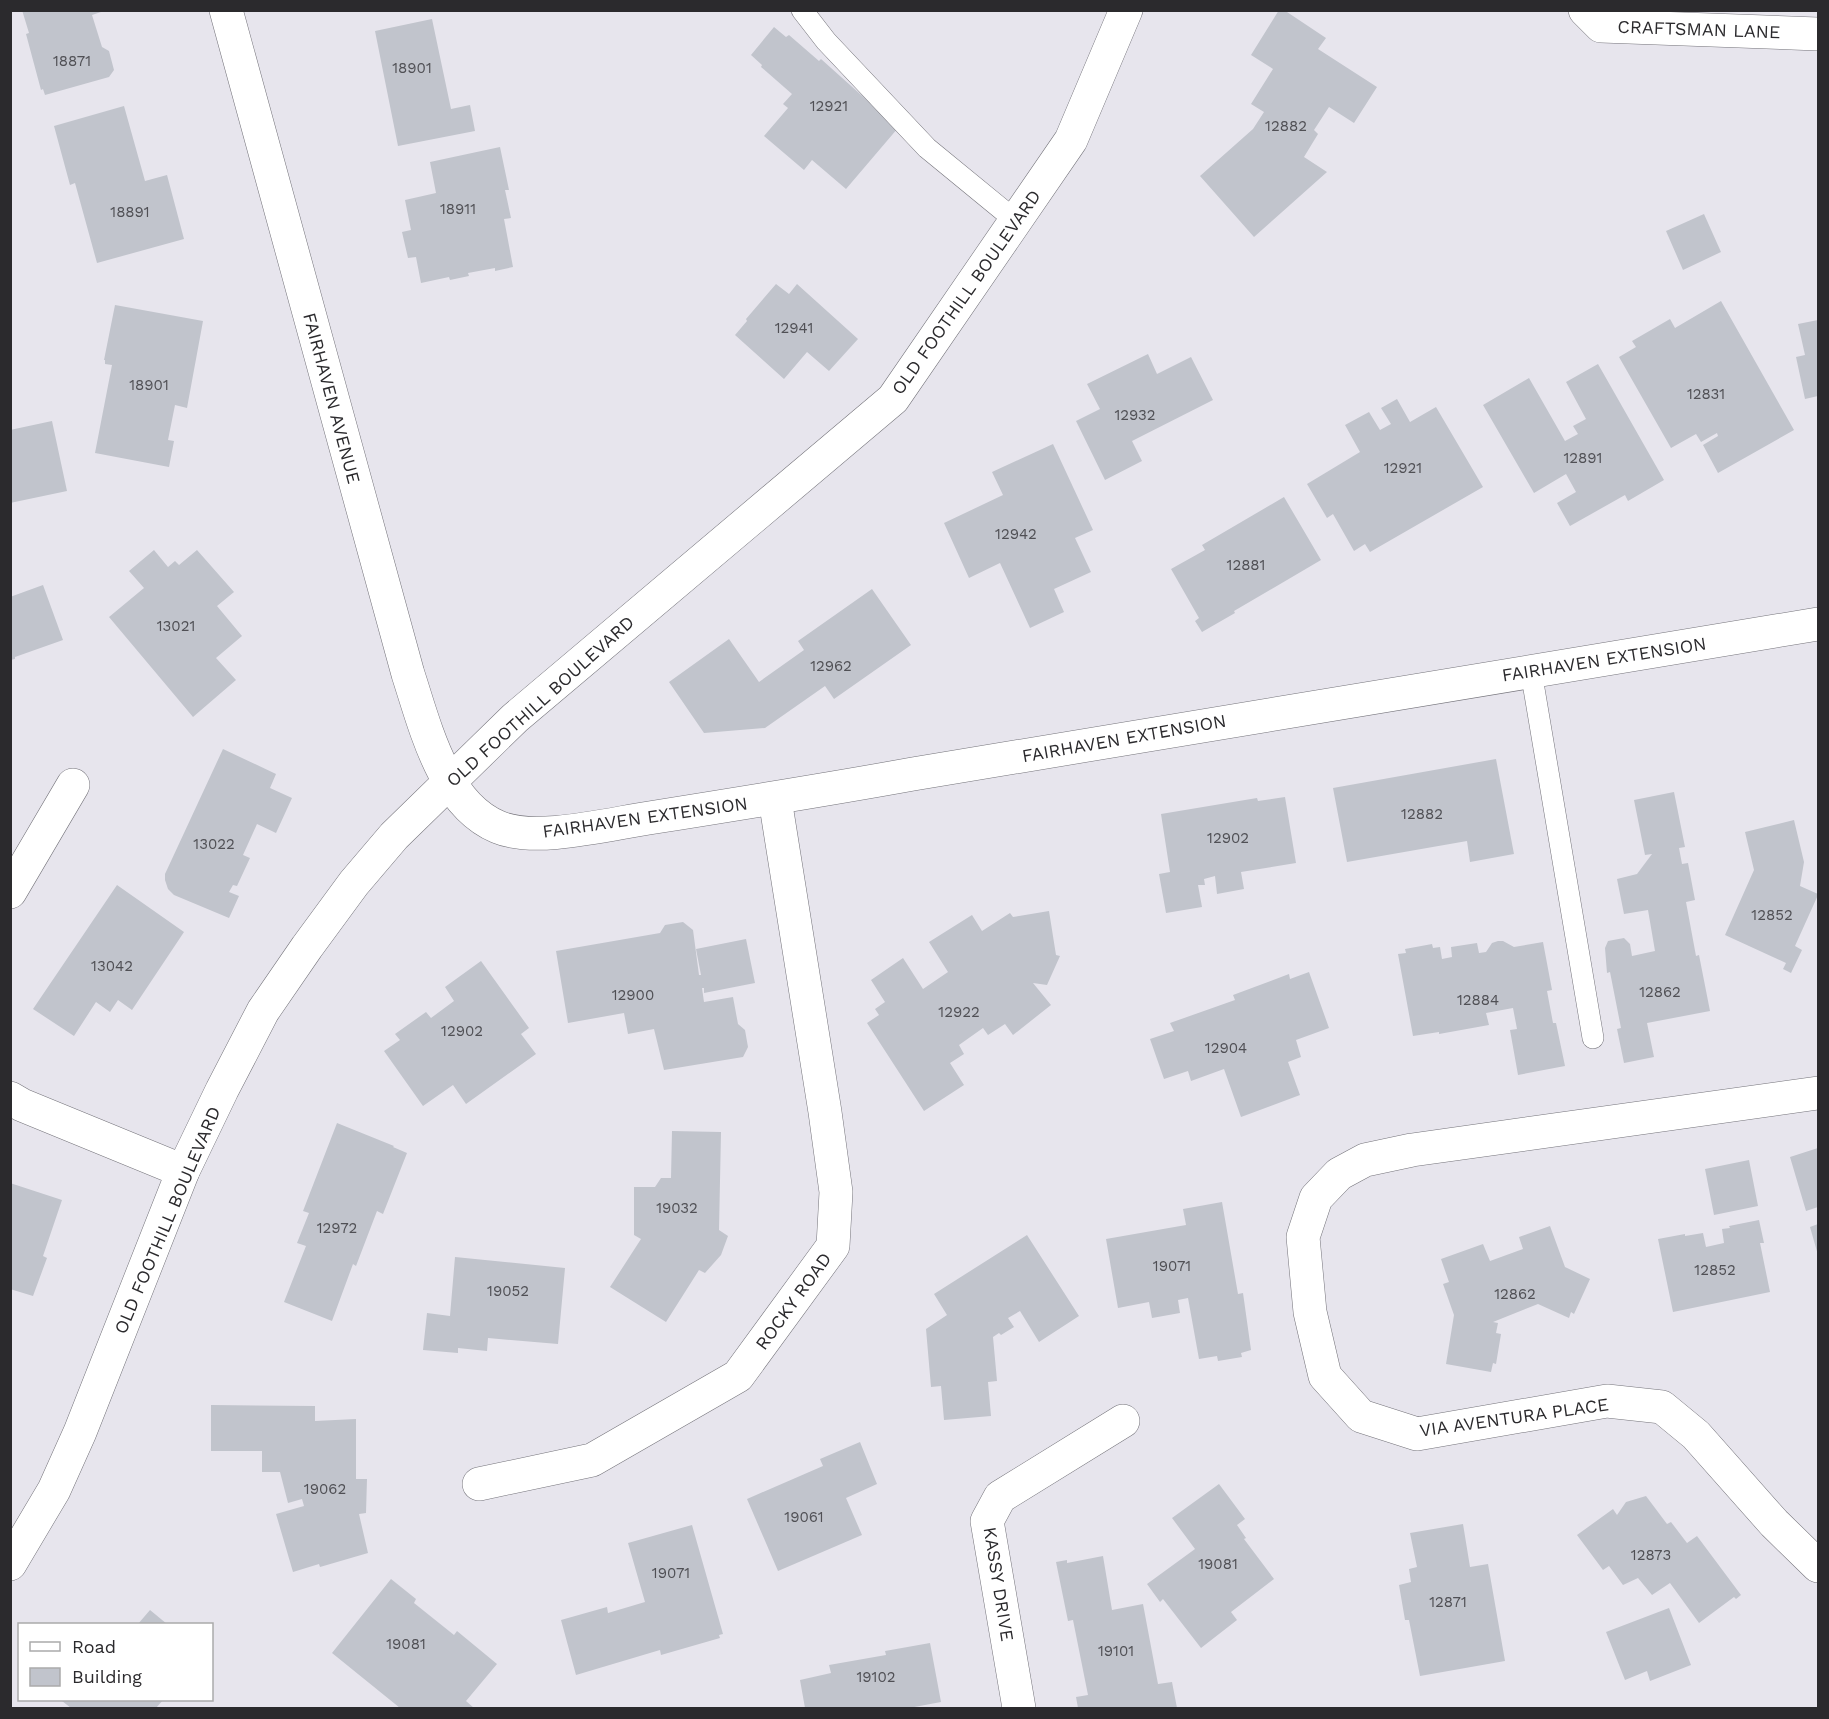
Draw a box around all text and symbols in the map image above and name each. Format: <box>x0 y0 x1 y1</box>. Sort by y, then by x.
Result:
street label: CRAFTSMAN LANE <box>1617 16 1781 42</box>
house number: 18871 <box>53 52 91 70</box>
house number: 18901 <box>392 59 432 77</box>
house number: 12921 <box>810 97 848 115</box>
house number: 12882 <box>1265 117 1307 135</box>
street label: OLD FOOTHILL BOULEVARD <box>887 186 1045 398</box>
house number: 18911 <box>440 200 476 218</box>
house number: 18891 <box>110 203 150 221</box>
street label: FAIRHAVEN AVENUE <box>299 310 365 486</box>
house number: 12941 <box>775 319 813 337</box>
house number: 18901 <box>129 376 169 394</box>
house number: 12831 <box>1687 385 1725 403</box>
house number: 12932 <box>1114 406 1156 424</box>
house number: 12891 <box>1564 449 1602 467</box>
house number: 12921 <box>1384 459 1422 477</box>
house number: 12942 <box>995 525 1037 543</box>
house number: 12881 <box>1227 556 1265 574</box>
street label: OLD FOOTHILL BOULEVARD <box>442 611 638 791</box>
house number: 13021 <box>157 617 195 635</box>
street label: FAIRHAVEN EXTENSION <box>1500 632 1708 686</box>
house number: 12962 <box>810 657 852 675</box>
street label: FAIRHAVEN EXTENSION <box>1020 710 1228 766</box>
street label: FAIRHAVEN EXTENSION <box>541 792 749 842</box>
house number: 12882 <box>1401 805 1443 823</box>
house number: 12902 <box>1207 829 1249 847</box>
house number: 13022 <box>193 835 235 853</box>
house number: 12852 <box>1751 906 1793 924</box>
house number: 13042 <box>91 957 133 975</box>
house number: 12862 <box>1639 983 1681 1001</box>
house number: 12900 <box>612 986 654 1004</box>
house number: 12884 <box>1457 991 1499 1009</box>
house number: 12922 <box>938 1003 980 1021</box>
house number: 12902 <box>441 1022 483 1040</box>
house number: 12904 <box>1205 1039 1247 1057</box>
street label: OLD FOOTHILL BOULEVARD <box>109 1103 225 1337</box>
house number: 19032 <box>656 1199 698 1217</box>
house number: 12972 <box>317 1219 357 1237</box>
street label: ROCKY ROAD <box>751 1248 835 1354</box>
house number: 19071 <box>1153 1257 1191 1275</box>
house number: 12852 <box>1694 1261 1736 1279</box>
house number: 19052 <box>487 1282 529 1300</box>
house number: 12862 <box>1494 1285 1536 1303</box>
street label: VIA AVENTURA PLACE <box>1418 1393 1610 1441</box>
house number: 19062 <box>304 1480 346 1498</box>
house number: 19061 <box>784 1508 824 1526</box>
street label: KASSY DRIVE <box>980 1525 1018 1643</box>
house number: 12873 <box>1631 1546 1671 1564</box>
house number: 19081 <box>1198 1555 1238 1573</box>
house number: 19071 <box>652 1564 690 1582</box>
house number: 12871 <box>1429 1593 1467 1611</box>
legend <box>18 1623 213 1701</box>
house number: 19081 <box>386 1635 426 1653</box>
text: Road <box>72 1636 116 1657</box>
house number: 19101 <box>1098 1642 1134 1660</box>
text: Building <box>72 1666 142 1687</box>
house number: 19102 <box>856 1668 896 1686</box>

